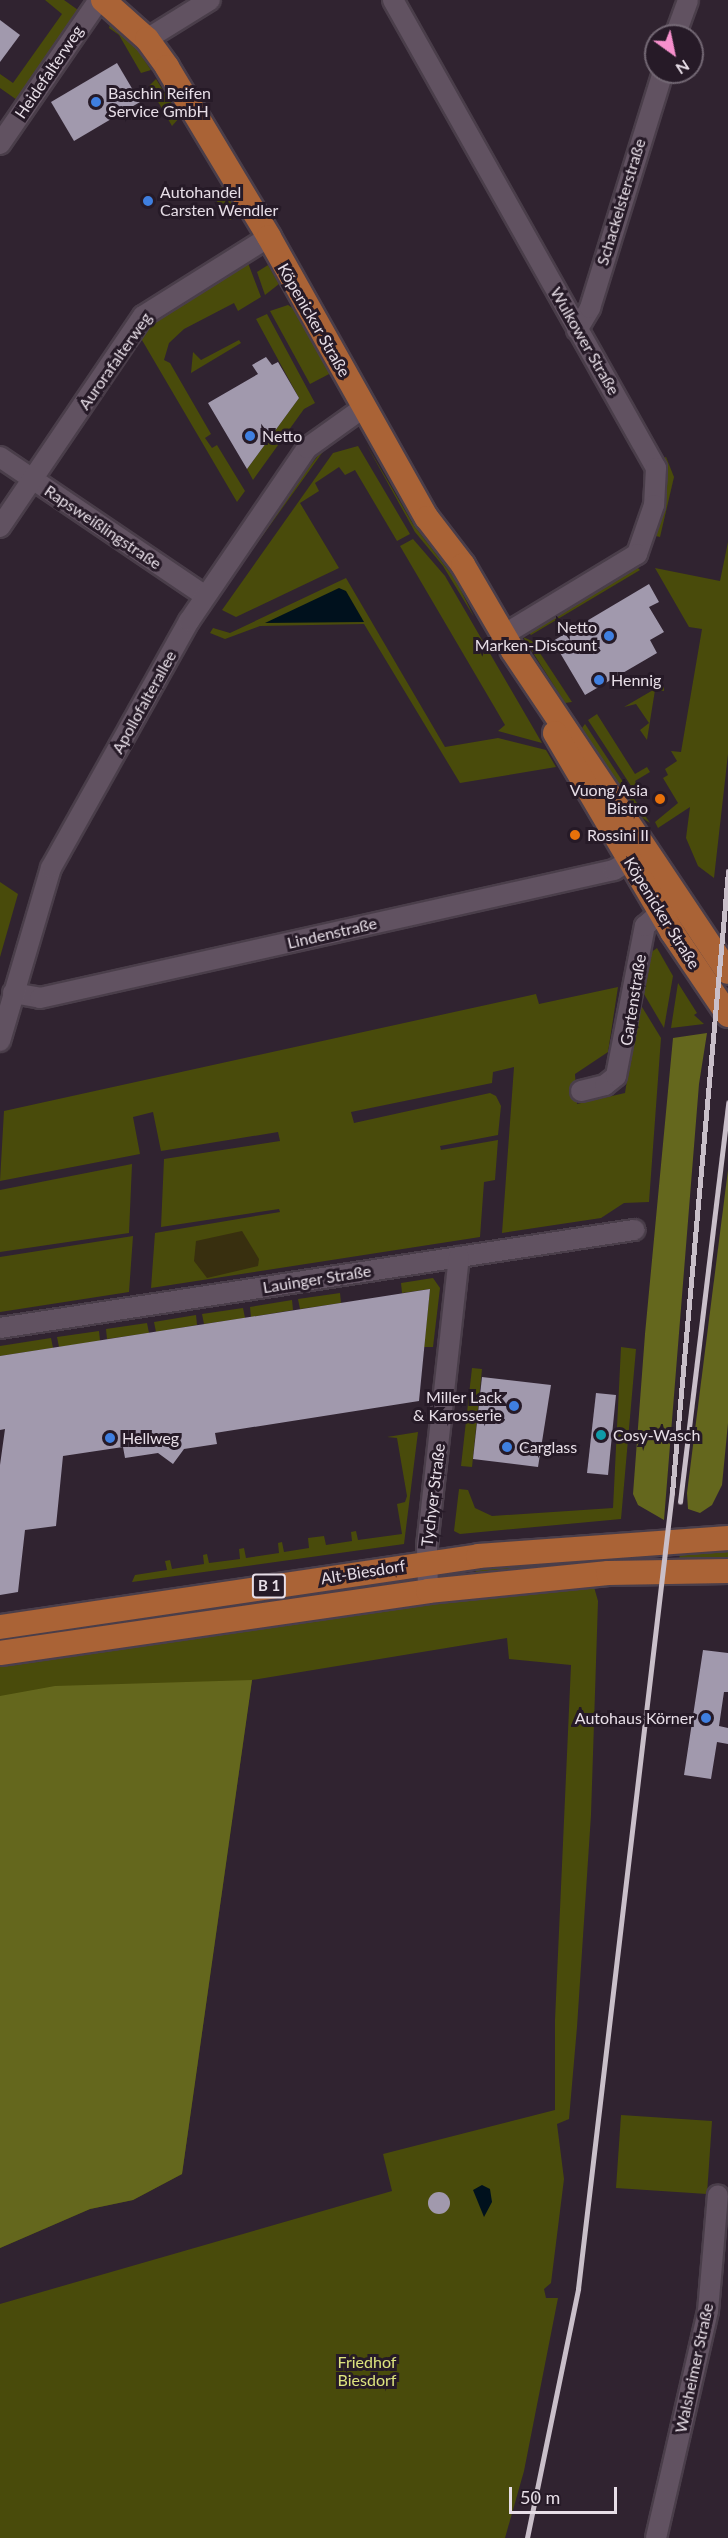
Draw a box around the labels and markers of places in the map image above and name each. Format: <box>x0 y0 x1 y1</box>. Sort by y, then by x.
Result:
place label: Baschin Reifen Service GmbH <box>108 83 211 121</box>
marker: Baschin Reifen Service GmbH <box>89 95 103 109</box>
place label: Autohandel Carsten Wendler <box>160 182 279 220</box>
marker: Autohandel Carsten Wendler <box>141 194 155 208</box>
place label: Netto <box>262 426 302 446</box>
marker: Netto <box>243 429 257 443</box>
place label: Netto Marken-Discount <box>475 617 597 655</box>
marker: Netto Marken-Discount <box>602 629 616 643</box>
place label: Hennig <box>611 670 661 690</box>
marker: Hennig <box>592 673 606 687</box>
place label: Vuong Asia Bistro <box>569 780 648 818</box>
marker: Vuong Asia Bistro <box>653 792 667 806</box>
place label: Rossini II <box>587 825 649 845</box>
marker: Rossini II <box>568 828 582 842</box>
place label: Miller Lack & Karosserie <box>413 1387 502 1425</box>
marker: Miller Lack & Karosserie <box>507 1399 521 1413</box>
place label: Cosy-Wasch <box>613 1425 700 1445</box>
place label: Hellweg <box>122 1428 179 1448</box>
marker: Cosy-Wasch <box>594 1428 608 1442</box>
marker: Hellweg <box>103 1431 117 1445</box>
place label: Carglass <box>519 1437 577 1457</box>
marker: Carglass <box>500 1440 514 1454</box>
place label: Autohaus Körner <box>575 1708 694 1728</box>
marker: Autohaus Körner <box>699 1711 713 1725</box>

